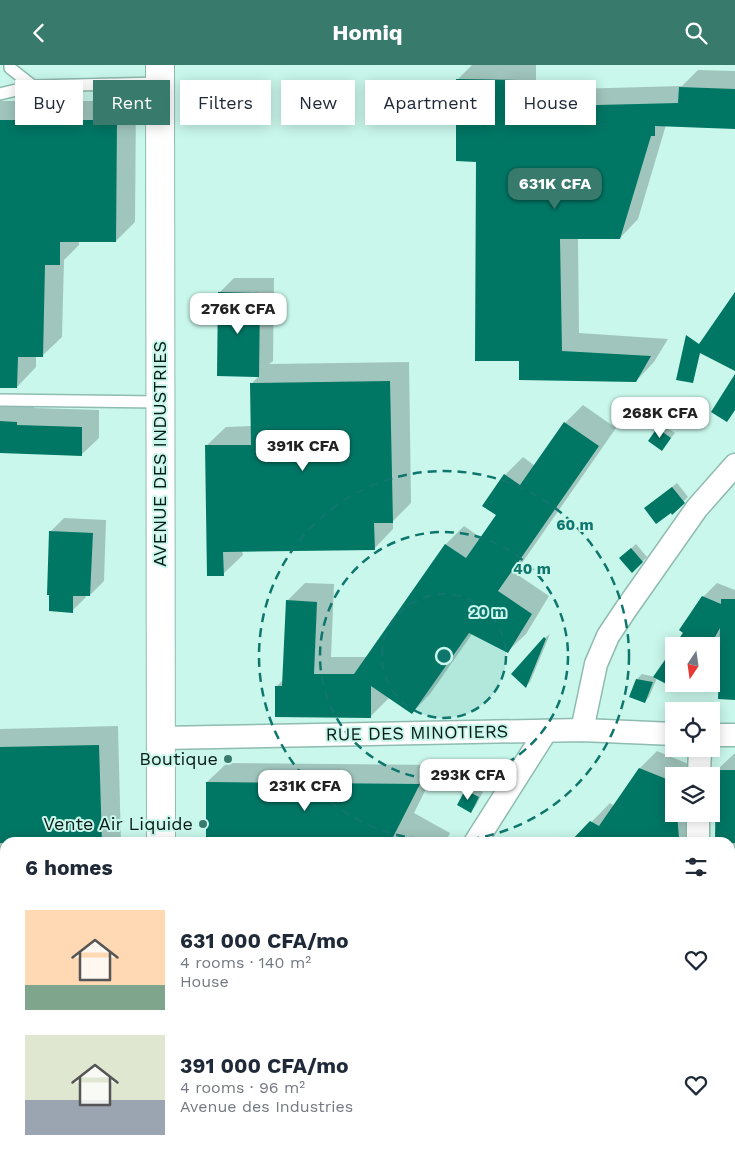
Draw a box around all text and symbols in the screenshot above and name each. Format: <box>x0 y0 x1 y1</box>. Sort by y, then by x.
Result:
icon: back <box>25 19 53 47</box>
icon: search <box>682 19 710 47</box>
text: Homiq <box>332 20 403 45</box>
chip: Buy <box>15 80 83 125</box>
chip: Rent <box>93 80 170 125</box>
chip: Filters <box>180 80 271 125</box>
chip: New <box>281 80 355 125</box>
chip: Apartment <box>365 80 495 125</box>
chip: House <box>505 80 596 125</box>
pin: 631K CFA <box>503 167 607 210</box>
text: 631K CFA <box>519 174 591 193</box>
pin: 276K CFA <box>186 293 290 335</box>
text: 276K CFA <box>201 299 275 318</box>
street label: AVENUE DES INDUSTRIES <box>149 341 170 567</box>
pin: 268K CFA <box>608 397 712 439</box>
text: 268K CFA <box>622 403 698 422</box>
pin: 391K CFA <box>251 429 355 472</box>
text: 391K CFA <box>267 436 339 455</box>
text: 60 m <box>556 516 594 534</box>
text: 40 m <box>513 560 551 578</box>
text: 20 m <box>469 603 507 621</box>
north arrow <box>665 637 720 693</box>
map controls <box>665 637 720 822</box>
centre of rings <box>435 647 453 665</box>
button: locate <box>665 702 720 757</box>
street label: RUE DES MINOTIERS <box>325 720 508 745</box>
place label: Boutique <box>139 748 218 769</box>
marker: Boutique <box>222 753 234 765</box>
pin: 293K CFA <box>416 759 520 801</box>
text: 293K CFA <box>431 765 505 784</box>
button: layers <box>665 767 720 822</box>
pin: 231K CFA <box>253 769 357 812</box>
text: 231K CFA <box>269 776 341 795</box>
place label: Vente Air Liquide <box>43 813 193 834</box>
marker: Vente Air Liquide <box>197 818 209 830</box>
icon: filters <box>682 853 710 881</box>
text: 6 homes <box>25 855 113 880</box>
text: 631 000 CFA/mo <box>180 928 349 953</box>
icon: home <box>65 930 125 990</box>
icon: heart <box>682 946 710 974</box>
text: 4 rooms · 140 m² <box>180 953 311 972</box>
text: House <box>180 972 229 991</box>
text: 391 000 CFA/mo <box>180 1053 349 1078</box>
icon: home <box>65 1055 125 1115</box>
icon: heart <box>682 1071 710 1099</box>
text: 4 rooms · 96 m² <box>180 1078 305 1097</box>
text: Avenue des Industries <box>180 1097 353 1116</box>

